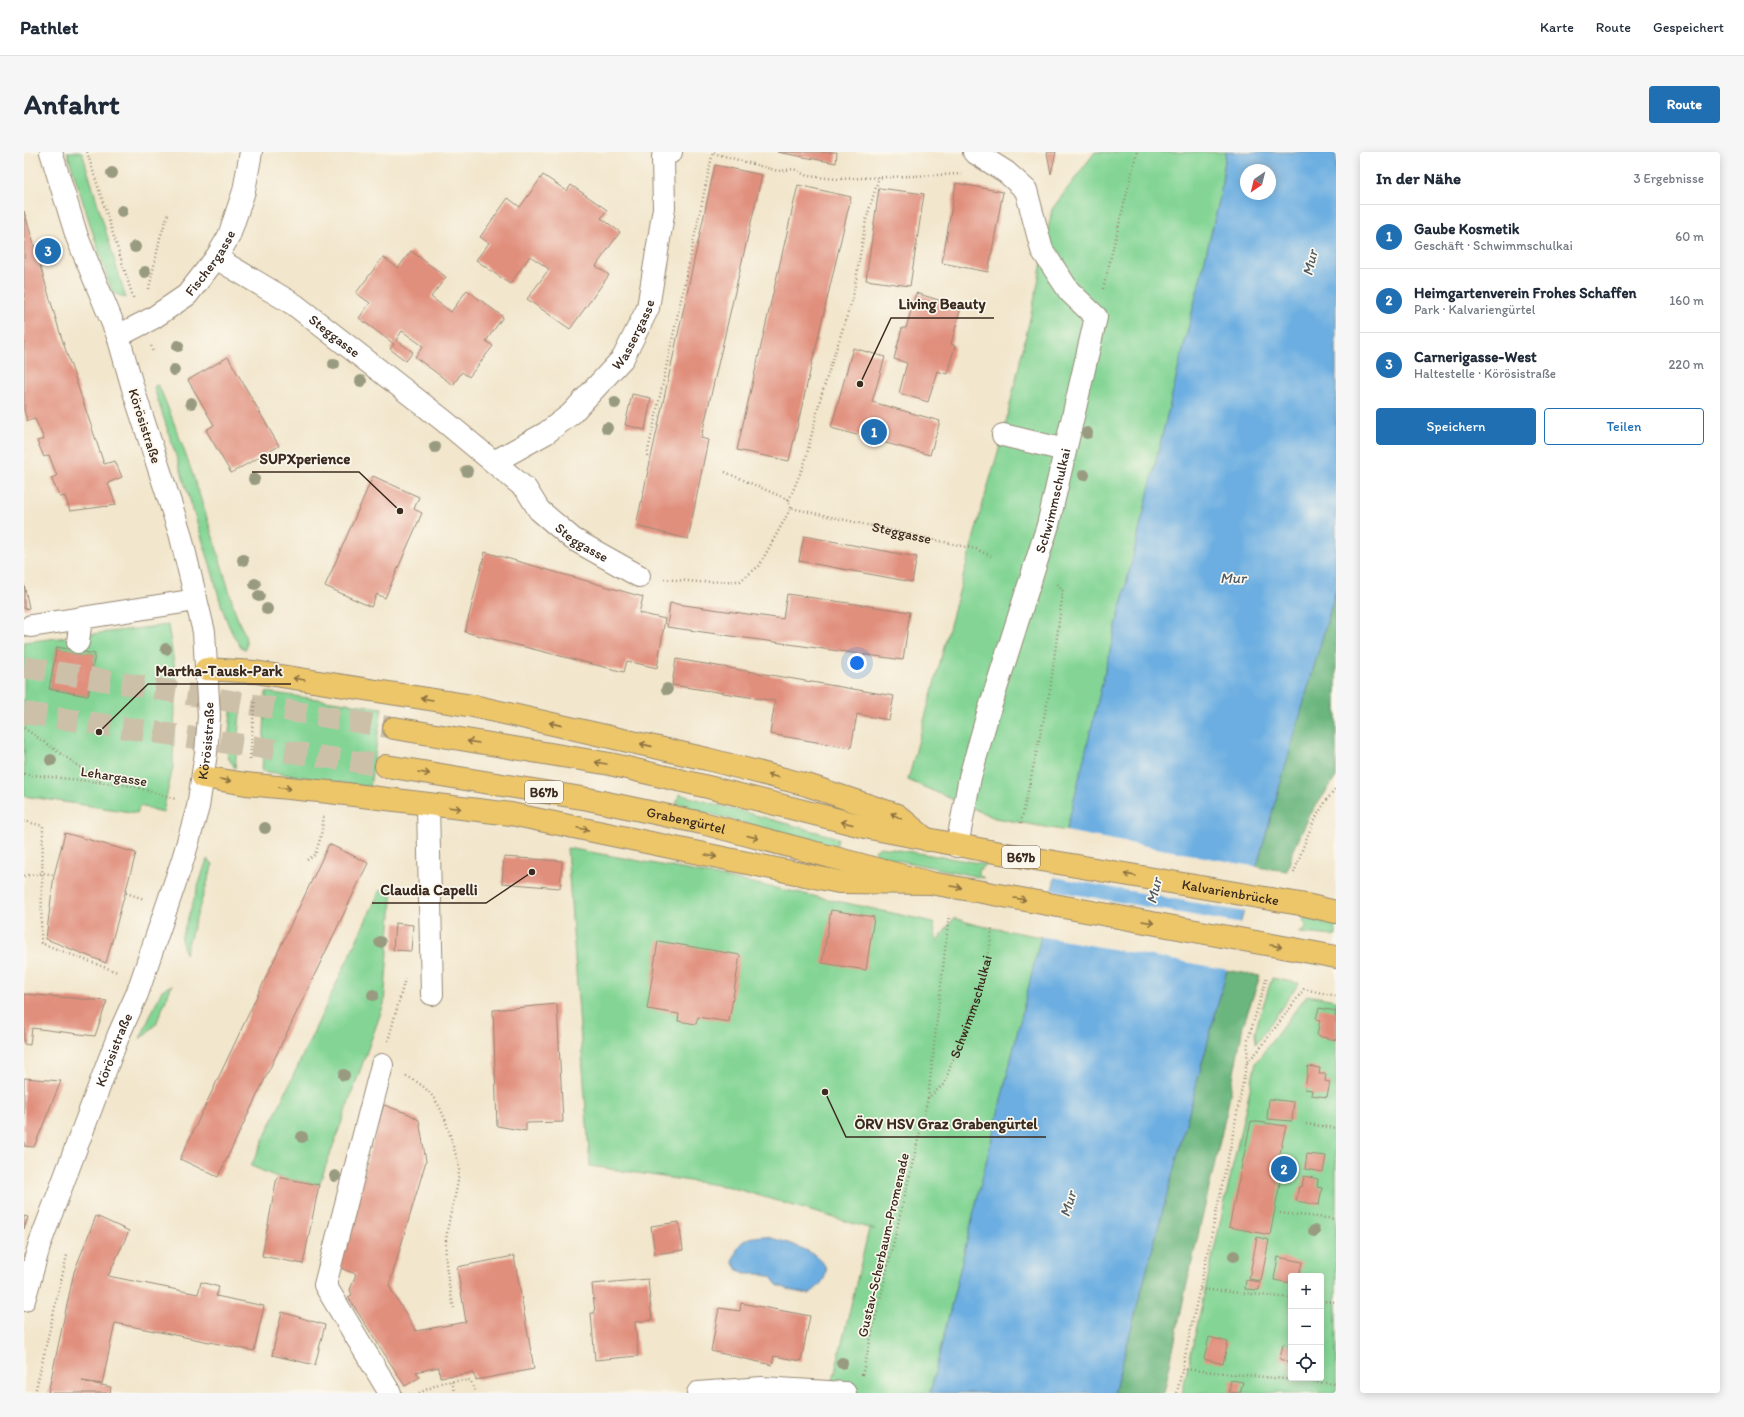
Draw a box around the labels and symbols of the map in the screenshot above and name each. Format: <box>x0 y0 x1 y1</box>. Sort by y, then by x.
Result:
north arrow <box>1240 164 1276 200</box>
street label: Fischergasse <box>181 228 239 300</box>
pin: 3 <box>35 236 61 266</box>
water label: Mur <box>1298 246 1322 278</box>
callout: Living Beauty <box>891 291 994 318</box>
text: Living Beauty <box>899 295 986 314</box>
street label: Wassergasse <box>608 298 658 374</box>
street label: Steggasse <box>305 311 363 361</box>
street label: Körösistraße <box>124 387 165 466</box>
pin: 1 <box>861 417 887 447</box>
callout: SUPXperience <box>252 445 359 472</box>
street label: Schwimmschulkai <box>1032 446 1074 555</box>
text: SUPXperience <box>259 450 351 469</box>
street label: Steggasse <box>870 518 933 548</box>
street label: Steggasse <box>551 519 612 566</box>
water label: Mur <box>1220 569 1248 587</box>
your location <box>847 653 867 673</box>
callout: Martha-Tausk-Park <box>148 657 291 684</box>
text: Martha-Tausk-Park <box>155 662 283 680</box>
one-way arrow <box>293 675 306 683</box>
one-way arrow <box>421 694 434 702</box>
street label: Körösistraße <box>194 701 218 781</box>
one-way arrow <box>549 720 562 728</box>
one-way arrow <box>467 737 480 745</box>
one-way arrow <box>640 741 653 749</box>
one-way arrow <box>595 759 608 767</box>
street label: Lehargasse <box>79 763 149 790</box>
one-way arrow <box>417 769 430 777</box>
one-way arrow <box>766 772 779 779</box>
one-way arrow <box>218 777 231 785</box>
road number: B67b <box>525 781 563 803</box>
one-way arrow <box>278 784 291 791</box>
one-way arrow <box>448 804 461 811</box>
street label: Grabengürtel <box>645 804 727 838</box>
one-way arrow <box>890 812 902 820</box>
one-way arrow <box>841 819 854 826</box>
one-way arrow <box>577 825 590 833</box>
one-way arrow <box>747 834 760 841</box>
road number: B67b <box>1002 846 1040 868</box>
one-way arrow <box>704 852 717 860</box>
one-way arrow <box>1124 871 1137 879</box>
water label: Mur <box>1142 874 1166 906</box>
callout: Claudia Capelli <box>372 876 486 903</box>
street label: Kalvarienbrücke <box>1181 876 1281 909</box>
text: Claudia Capelli <box>380 881 478 900</box>
one-way arrow <box>949 884 962 892</box>
one-way arrow <box>1013 895 1026 903</box>
one-way arrow <box>1141 919 1154 927</box>
one-way arrow <box>1269 942 1282 950</box>
street label: Schwimmschulkai <box>946 953 996 1061</box>
street label: Körösistraße <box>92 1010 136 1089</box>
callout: ÖRV HSV Graz Grabengürtel <box>846 1110 1046 1137</box>
text: ÖRV HSV Graz Grabengürtel <box>854 1115 1038 1134</box>
street label: Gustav-Scherbaum-Promenade <box>854 1151 913 1339</box>
pin: 2 <box>1271 1154 1297 1184</box>
water label: Mur <box>1056 1187 1081 1219</box>

